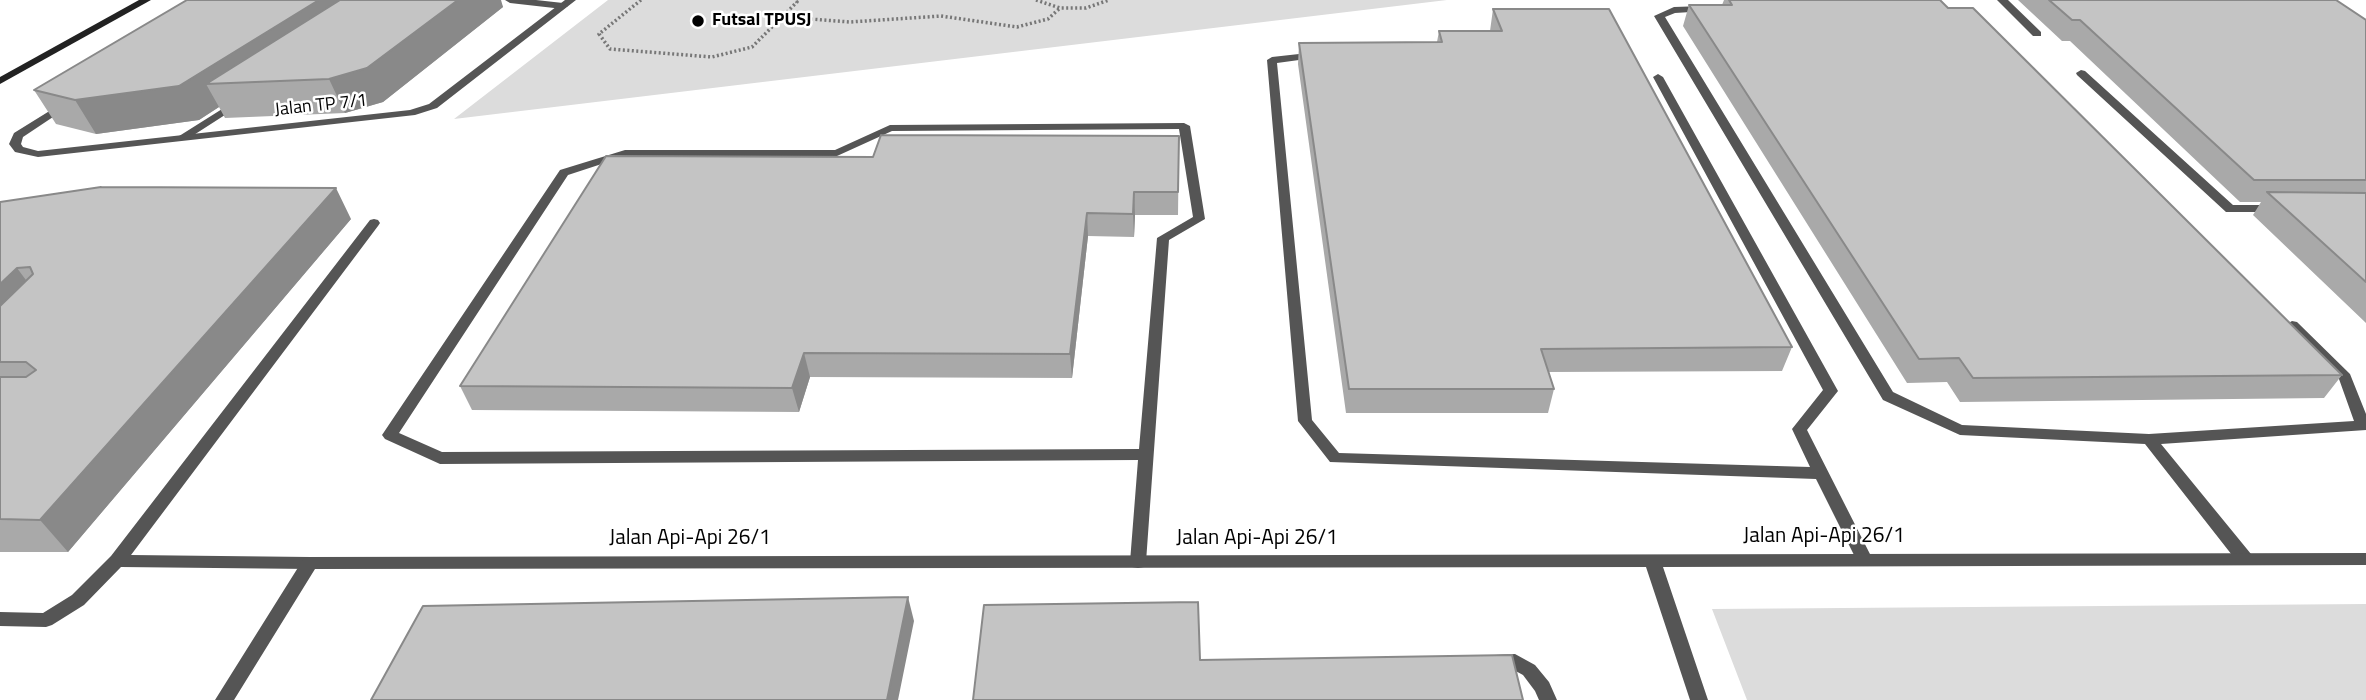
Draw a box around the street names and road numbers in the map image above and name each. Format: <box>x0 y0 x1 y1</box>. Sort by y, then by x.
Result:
street label: Jalan TP 7/1 <box>274 90 368 122</box>
street label: Jalan Api-Api 26/1 <box>1743 524 1905 550</box>
street label: Jalan Api-Api 26/1 <box>609 526 771 552</box>
street label: Jalan Api-Api 26/1 <box>1176 526 1338 552</box>

